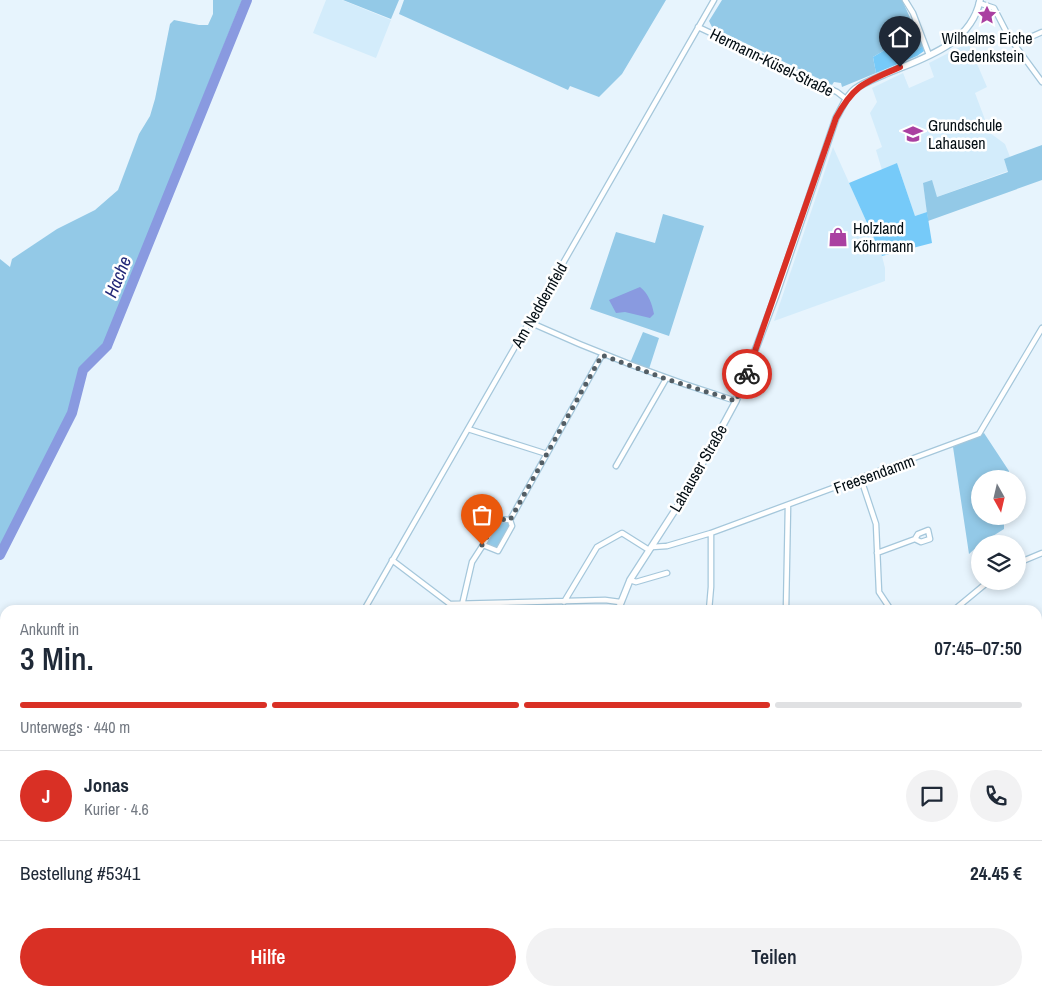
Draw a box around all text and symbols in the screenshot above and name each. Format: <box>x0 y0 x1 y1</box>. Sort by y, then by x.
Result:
place icon: Wilhelms Eiche Gedenkstein <box>976 4 998 26</box>
pin <box>879 16 921 67</box>
street label: Hermann-Küsel-Straße <box>707 23 837 101</box>
icon: home <box>886 23 914 51</box>
place label: Wilhelms Eiche Gedenkstein <box>941 27 1033 67</box>
place label: Grundschule Lahausen <box>928 114 1002 154</box>
school or university icon: Grundschule Lahausen <box>902 123 924 145</box>
place label: Holzland Köhrmann <box>853 217 914 257</box>
shop icon: Holzland Köhrmann <box>827 226 849 248</box>
water label: Hache <box>98 252 137 301</box>
street label: Am Neddernfeld <box>505 258 572 352</box>
courier <box>722 349 772 399</box>
icon: bike <box>733 360 761 388</box>
street label: Lahauser Straße <box>664 420 732 516</box>
street label: Freesendamm <box>830 449 918 499</box>
north arrow <box>971 470 1026 525</box>
map controls <box>971 470 1026 590</box>
pin <box>461 494 503 545</box>
icon: bag <box>468 501 496 529</box>
button: layers <box>971 535 1026 590</box>
text: Ankunft in <box>20 618 79 640</box>
text: 07:45–07:50 <box>934 635 1022 661</box>
text: 3 Min. <box>20 637 94 680</box>
text: Unterwegs · 440 m <box>20 716 130 738</box>
button: chat <box>906 770 958 822</box>
button: phone <box>970 770 1022 822</box>
text: Jonas <box>84 772 129 798</box>
text: J <box>42 783 50 809</box>
text: Kurier · 4.6 <box>84 798 149 820</box>
text: Bestellung #5341 <box>20 860 140 886</box>
text: 24.45 € <box>970 860 1022 886</box>
button: Hilfe <box>20 928 516 986</box>
button: Teilen <box>526 928 1022 986</box>

